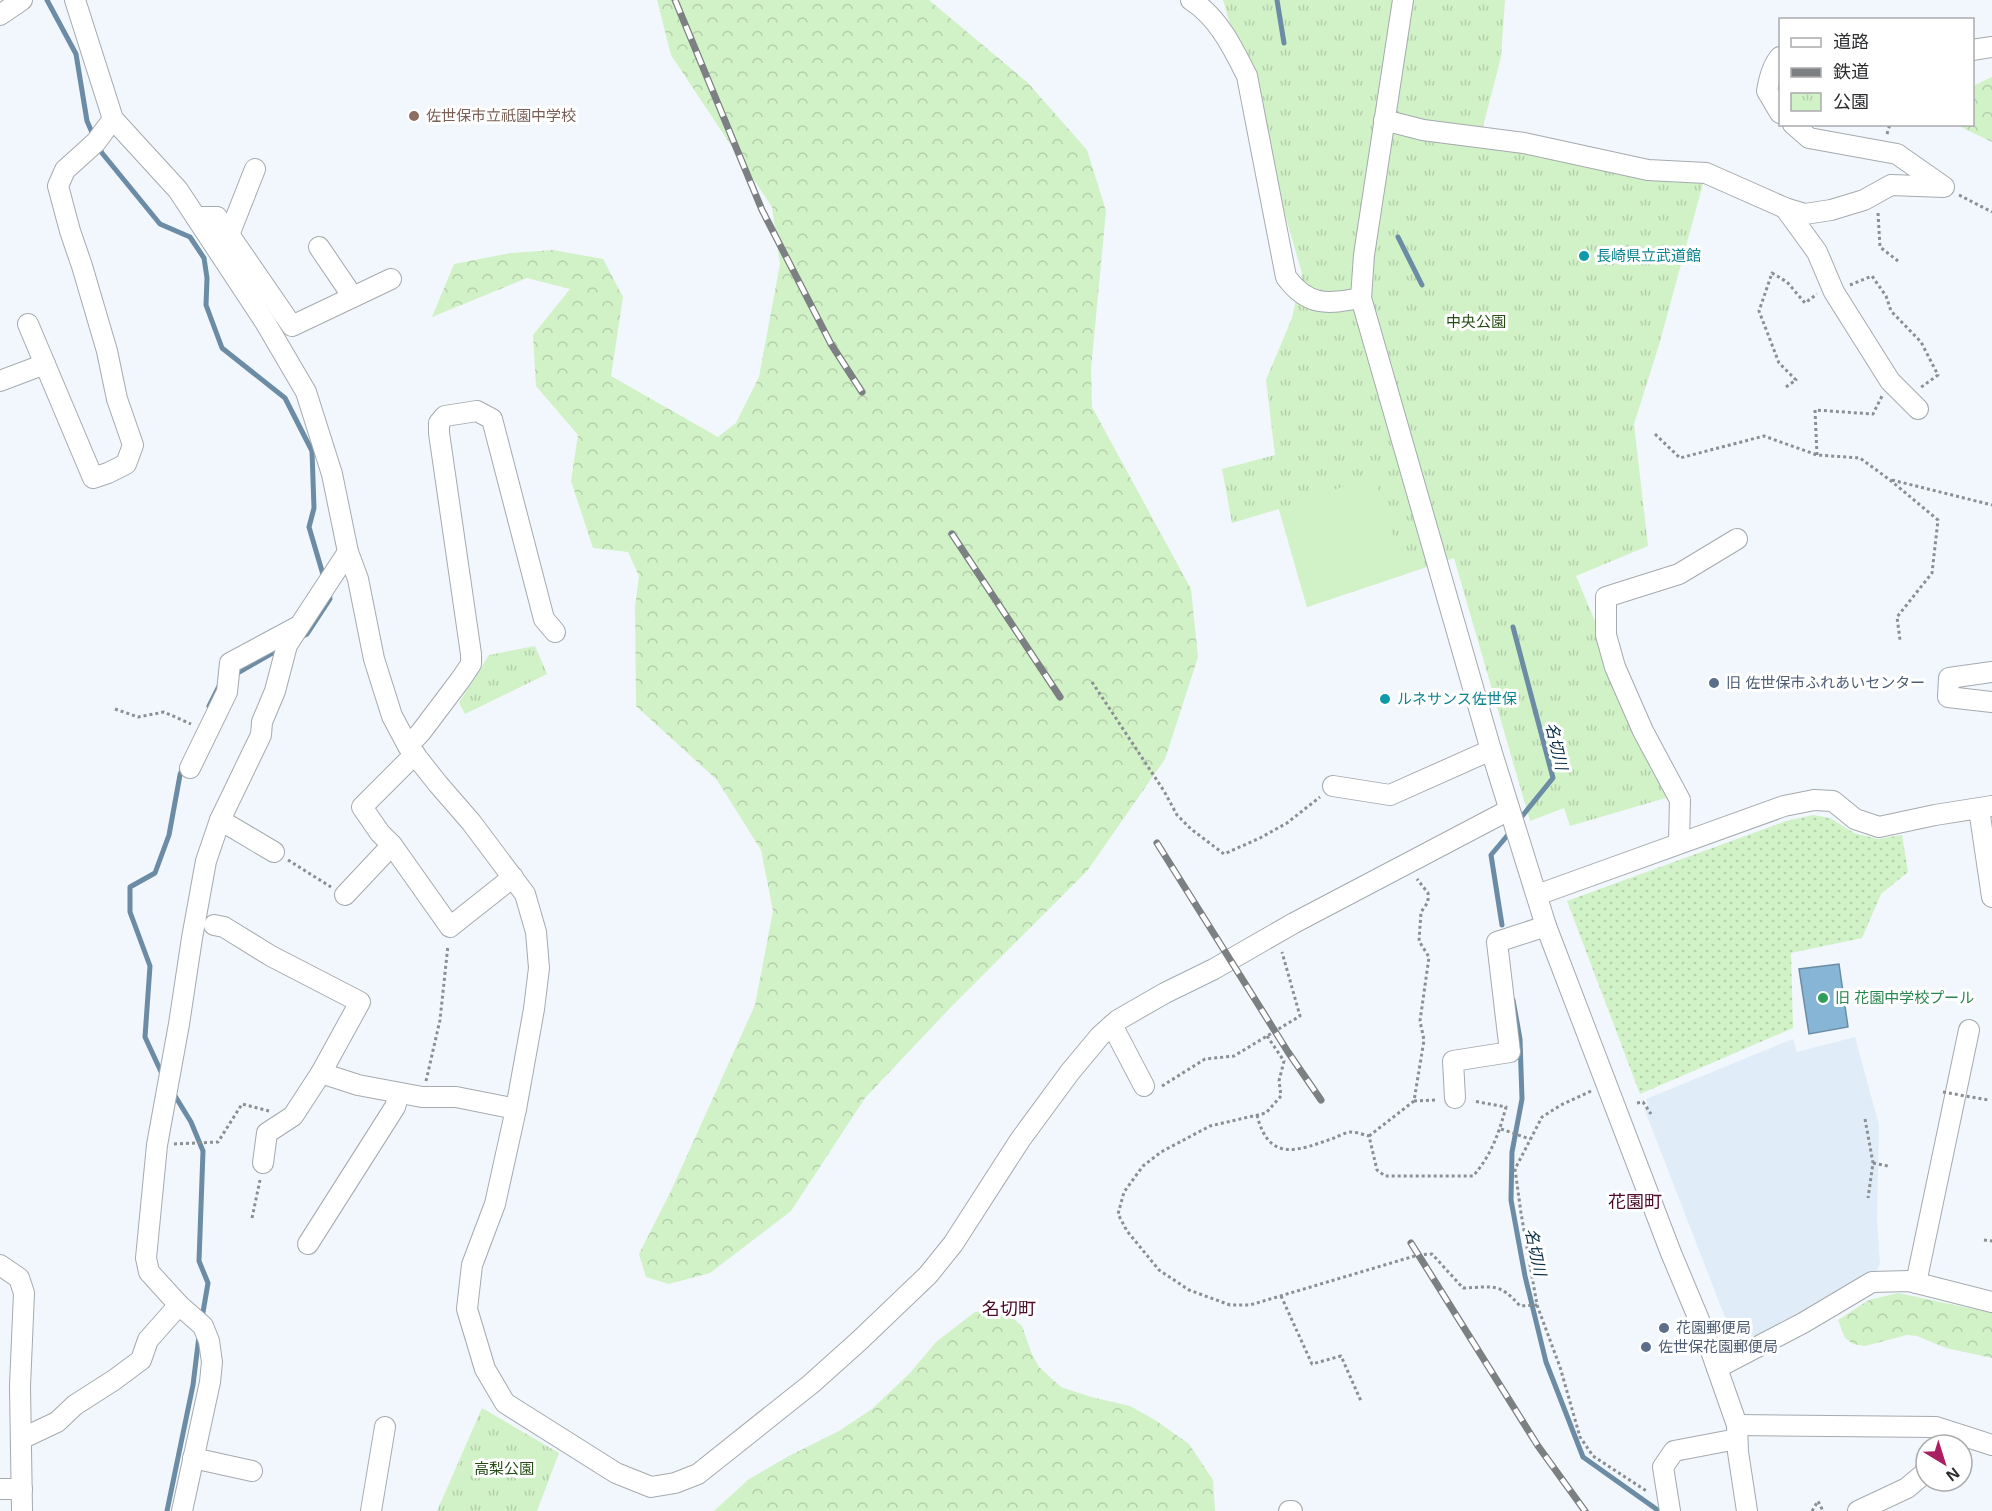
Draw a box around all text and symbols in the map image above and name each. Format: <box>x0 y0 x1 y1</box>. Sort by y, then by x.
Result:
legend <box>1779 18 1974 126</box>
text: 道路 <box>1833 32 1869 52</box>
text: 鉄道 <box>1833 62 1869 82</box>
text: 公園 <box>1833 92 1869 112</box>
place label: 佐世保市立祇園中学校 <box>426 107 576 124</box>
marker: 佐世保市立祇園中学校 <box>407 109 421 123</box>
place label: 長崎県立武道館 <box>1596 247 1701 264</box>
marker: 長崎県立武道館 <box>1577 249 1591 263</box>
park label: 中央公園 <box>1446 313 1506 330</box>
place label: 旧 佐世保市ふれあいセンター <box>1726 674 1925 691</box>
marker: 旧 佐世保市ふれあいセンター <box>1707 676 1721 690</box>
place label: ルネサンス佐世保 <box>1397 690 1517 707</box>
marker: ルネサンス佐世保 <box>1378 692 1392 706</box>
water label: 名切川 <box>1543 721 1571 773</box>
place label: 旧 花園中学校プール <box>1835 989 1974 1006</box>
marker: 旧 花園中学校プール <box>1816 991 1830 1005</box>
district label: 花園町 <box>1608 1192 1662 1212</box>
water label: 名切川 <box>1522 1227 1549 1279</box>
district label: 名切町 <box>982 1299 1036 1319</box>
place label: 花園郵便局 <box>1676 1319 1751 1336</box>
marker: 花園郵便局 <box>1657 1321 1671 1335</box>
place label: 佐世保花園郵便局 <box>1658 1338 1778 1355</box>
marker: 佐世保花園郵便局 <box>1639 1340 1653 1354</box>
north arrow <box>1914 1433 1974 1493</box>
park label: 高梨公園 <box>474 1460 534 1477</box>
text: N <box>1943 1464 1963 1485</box>

